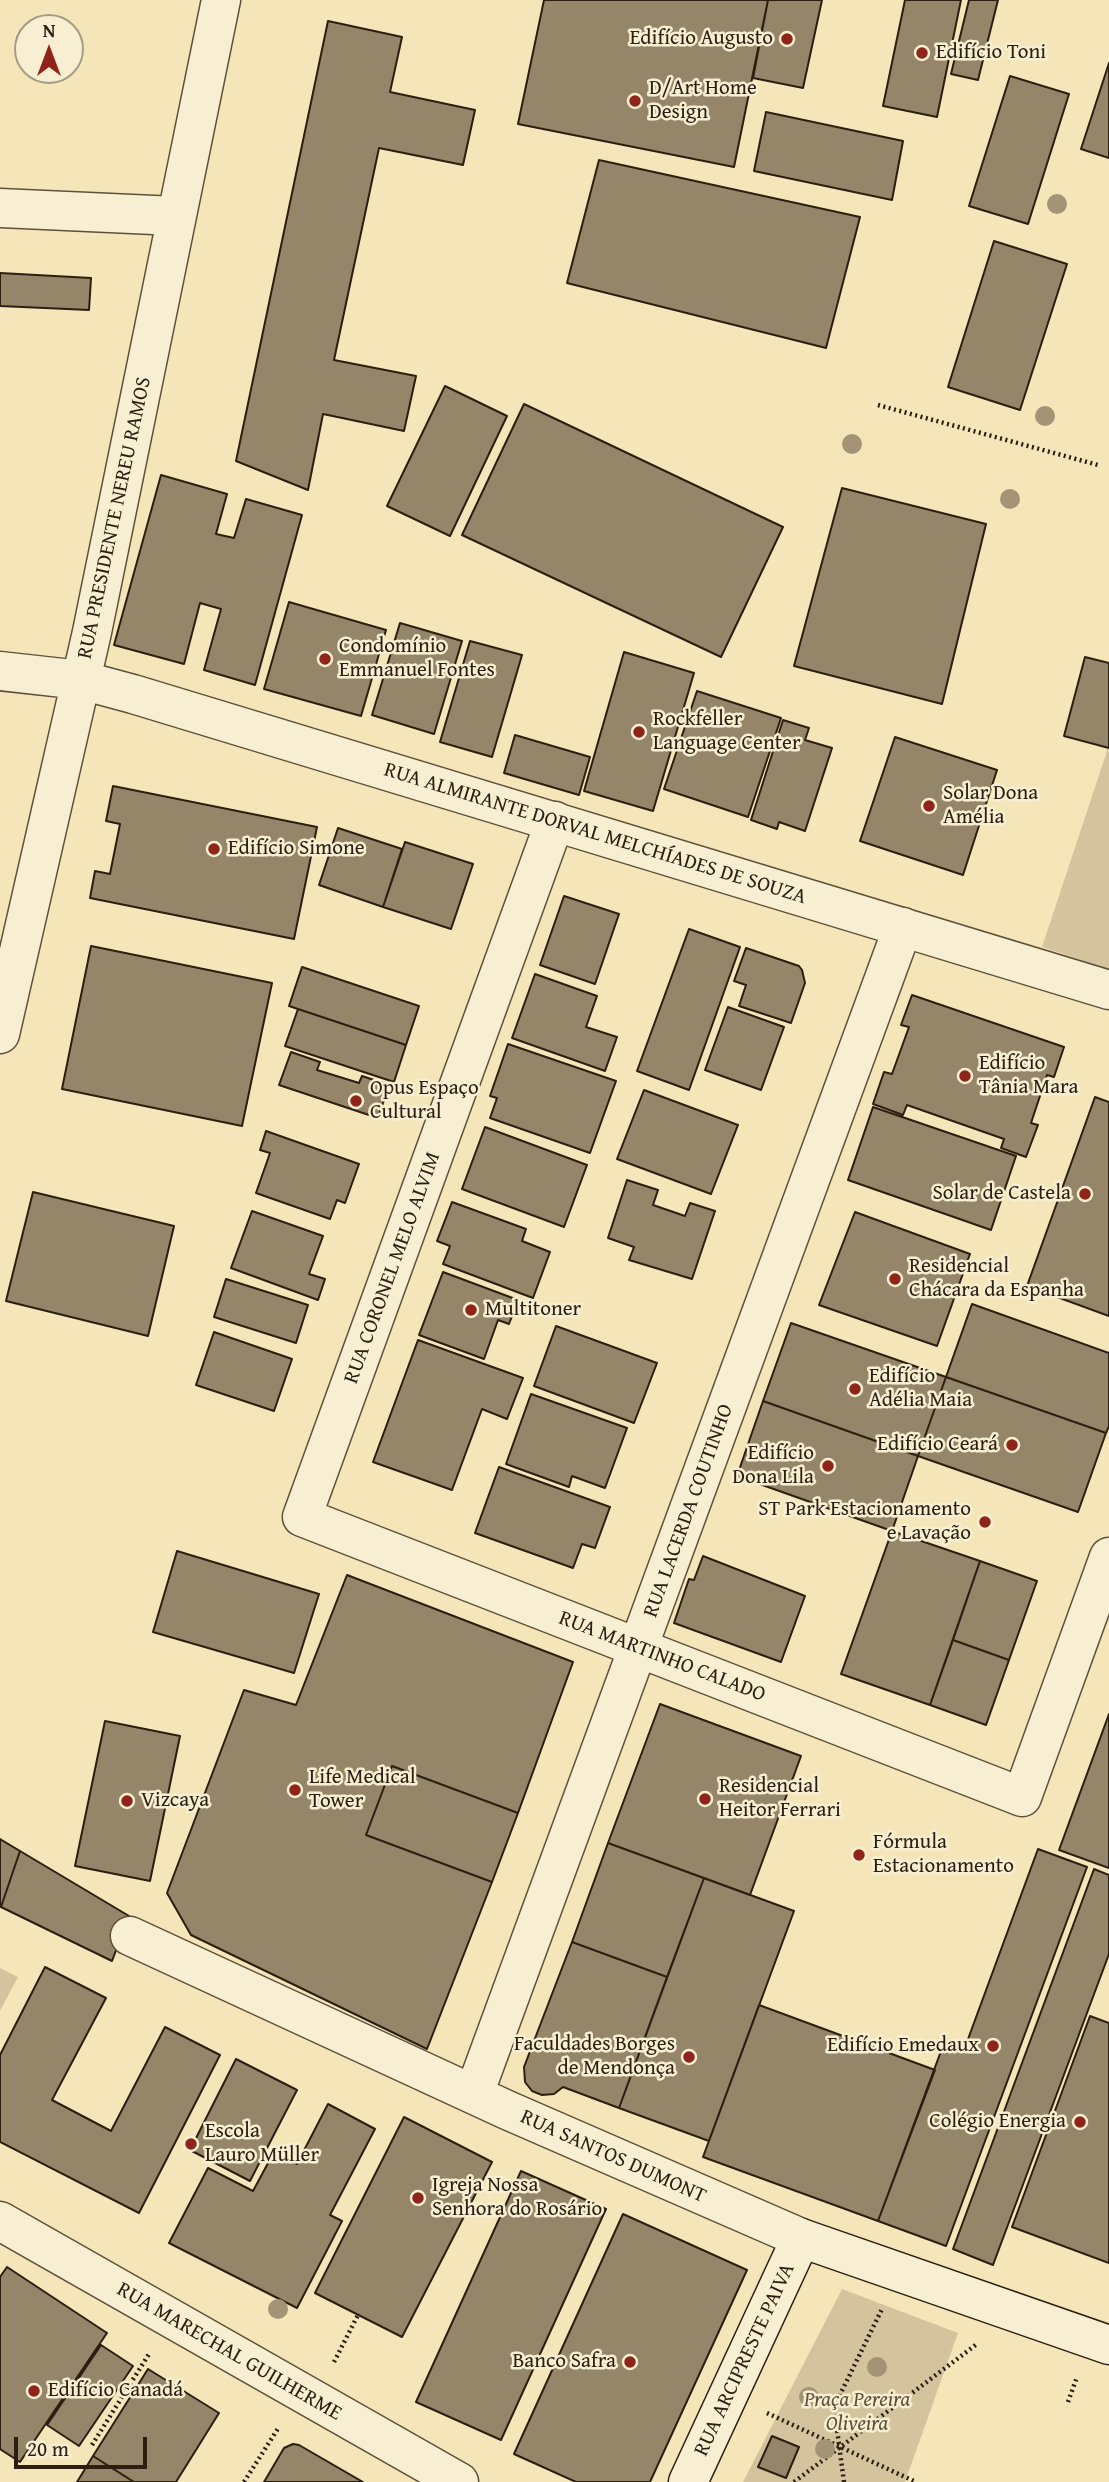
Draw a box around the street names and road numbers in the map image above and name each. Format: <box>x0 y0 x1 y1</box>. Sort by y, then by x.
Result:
street label: RUA PRESIDENTE NEREU RAMOS <box>73 375 157 661</box>
street label: RUA ALMIRANTE DORVAL MELCHÍADES DE SOUZA <box>381 758 809 910</box>
street label: RUA CORONEL MELO ALVIM <box>339 1149 447 1387</box>
street label: RUA LACERDA COUTINHO <box>639 1401 739 1621</box>
street label: RUA MARTINHO CALADO <box>555 1606 769 1708</box>
street label: RUA SANTOS DUMONT <box>516 2105 710 2209</box>
street label: RUA ARCIPRESTE PAIVA <box>689 2260 801 2460</box>
street label: RUA MARECHAL GUILHERME <box>112 2277 346 2427</box>

